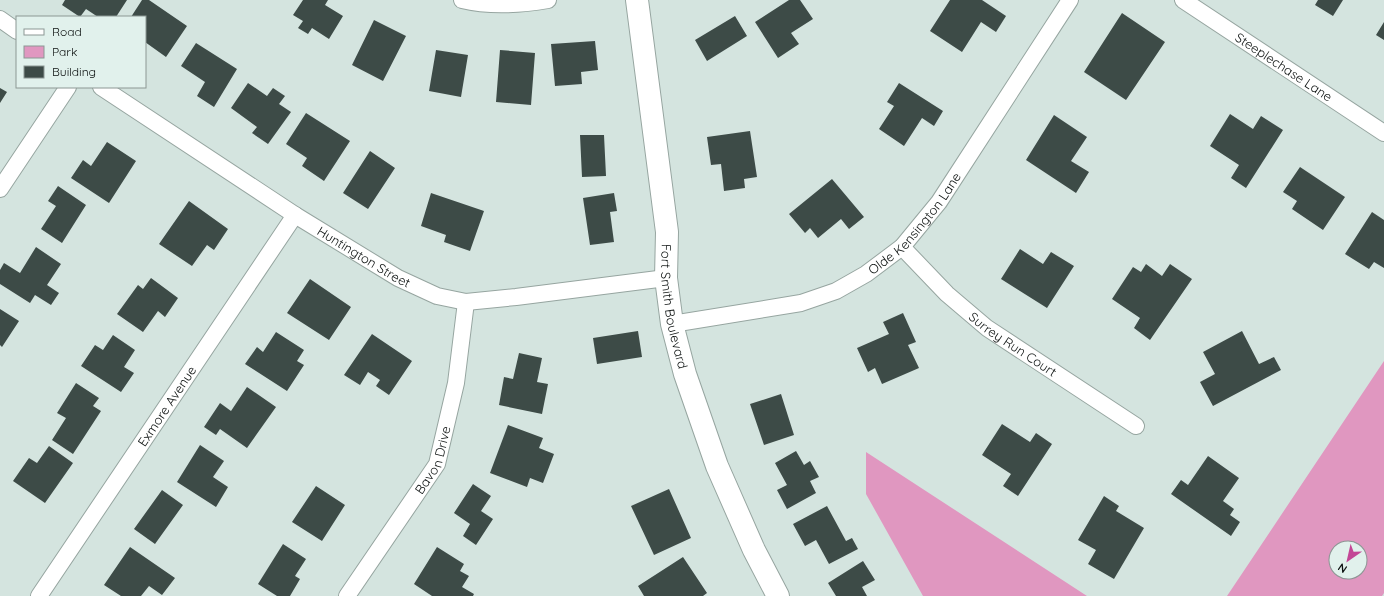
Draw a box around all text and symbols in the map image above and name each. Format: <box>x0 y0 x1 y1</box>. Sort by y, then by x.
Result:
legend <box>16 16 146 88</box>
text: Road <box>52 24 82 39</box>
street label: Steeplechase Lane <box>1232 29 1336 105</box>
text: Park <box>52 44 77 59</box>
text: Building <box>52 64 96 79</box>
street label: Olde Kensington Lane <box>865 169 964 278</box>
street label: Huntington Street <box>314 223 413 291</box>
street label: Fort Smith Boulevard <box>658 244 691 371</box>
street label: Surrey Run Court <box>966 308 1060 380</box>
street label: Exmore Avenue <box>134 363 199 449</box>
street label: Bavon Drive <box>411 424 454 497</box>
north arrow <box>1328 540 1368 580</box>
text: N <box>1335 560 1350 576</box>

